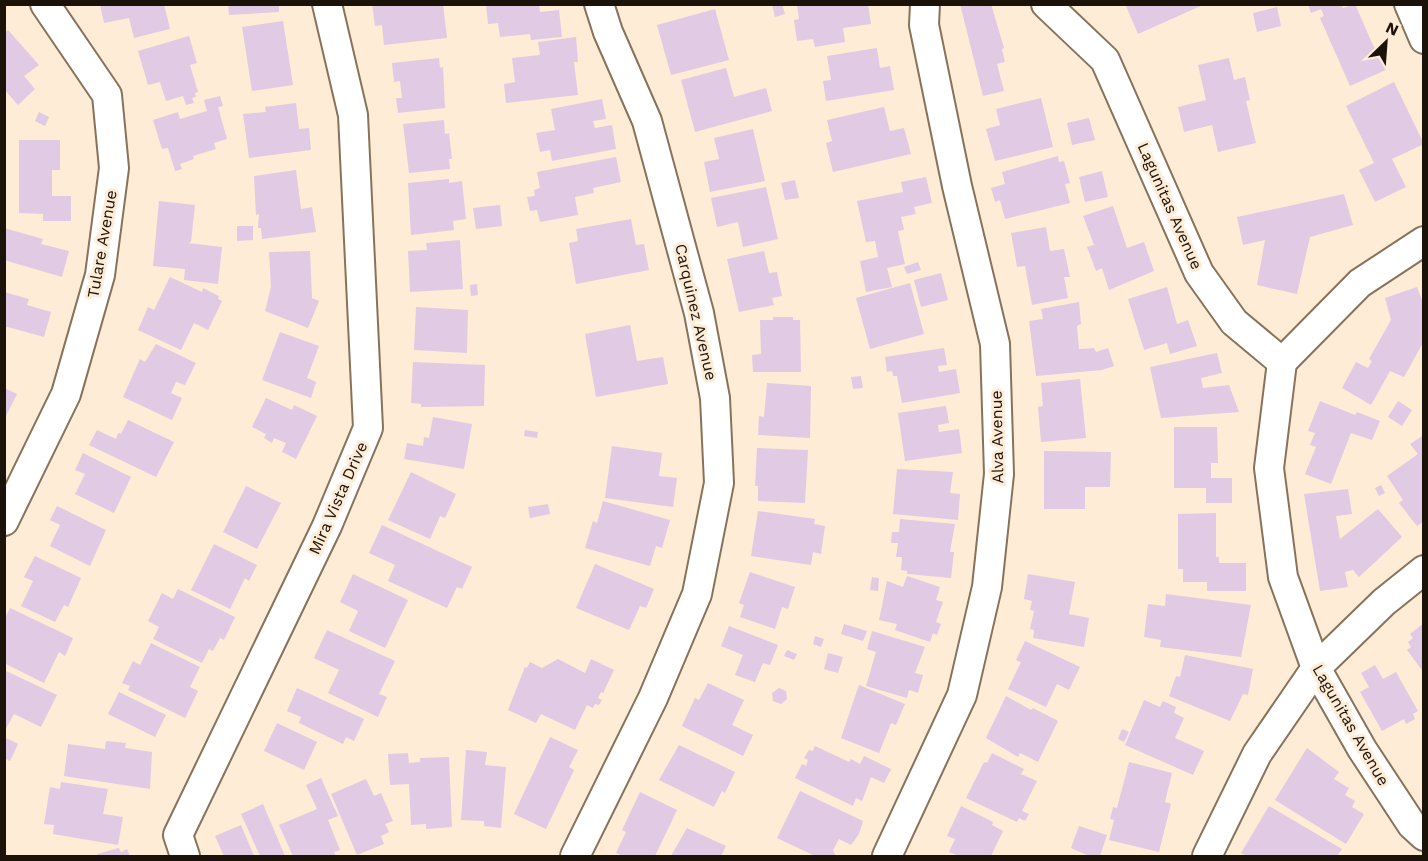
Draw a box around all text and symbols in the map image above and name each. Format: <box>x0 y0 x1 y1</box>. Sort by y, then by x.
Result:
north arrow <box>1356 12 1416 72</box>
text: N <box>1383 18 1402 40</box>
street label: Lagunitas Avenue <box>1134 140 1206 272</box>
street label: Tulare Avenue <box>83 188 121 300</box>
street label: Carquinez Avenue <box>671 242 721 382</box>
street label: Alva Avenue <box>987 390 1007 484</box>
street label: Mira Vista Drive <box>305 439 371 557</box>
street label: Lagunitas Avenue <box>1309 661 1393 789</box>

